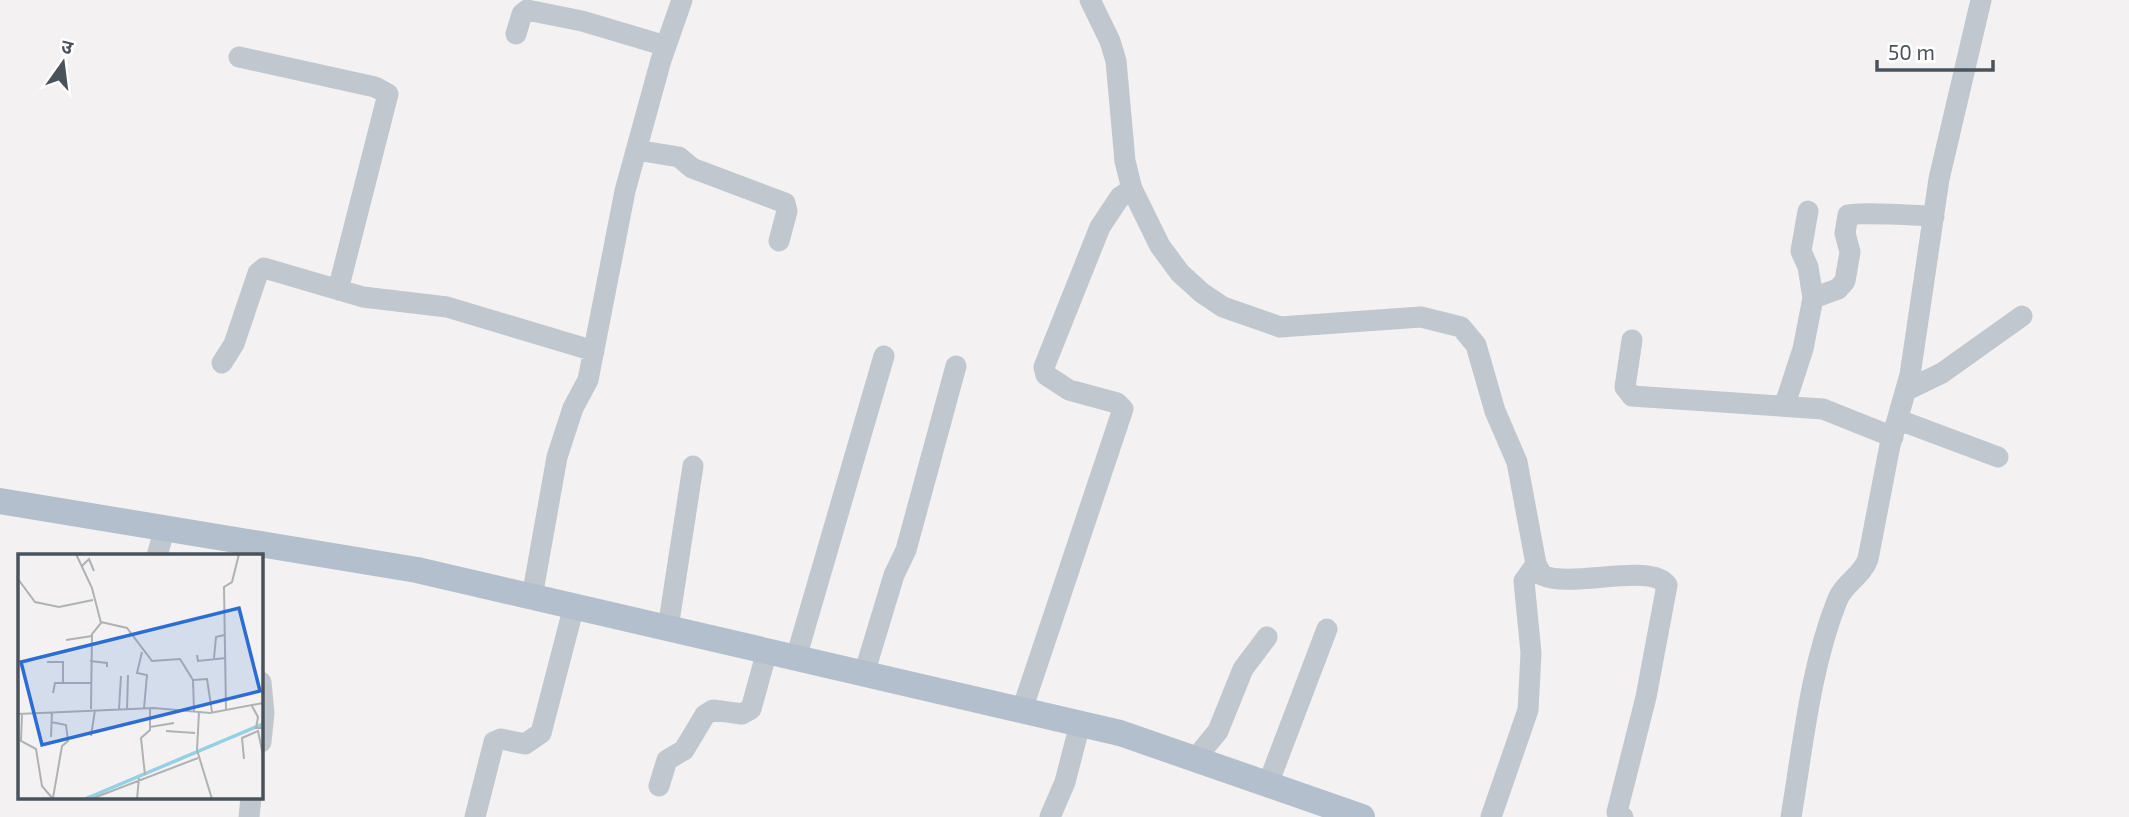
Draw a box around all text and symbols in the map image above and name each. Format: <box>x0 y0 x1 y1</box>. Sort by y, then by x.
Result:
north arrow <box>28 28 98 98</box>
scale bar <box>1877 28 1993 72</box>
text: उ <box>59 34 76 59</box>
text: 50 m <box>1888 39 1935 64</box>
inset map <box>18 554 262 800</box>

